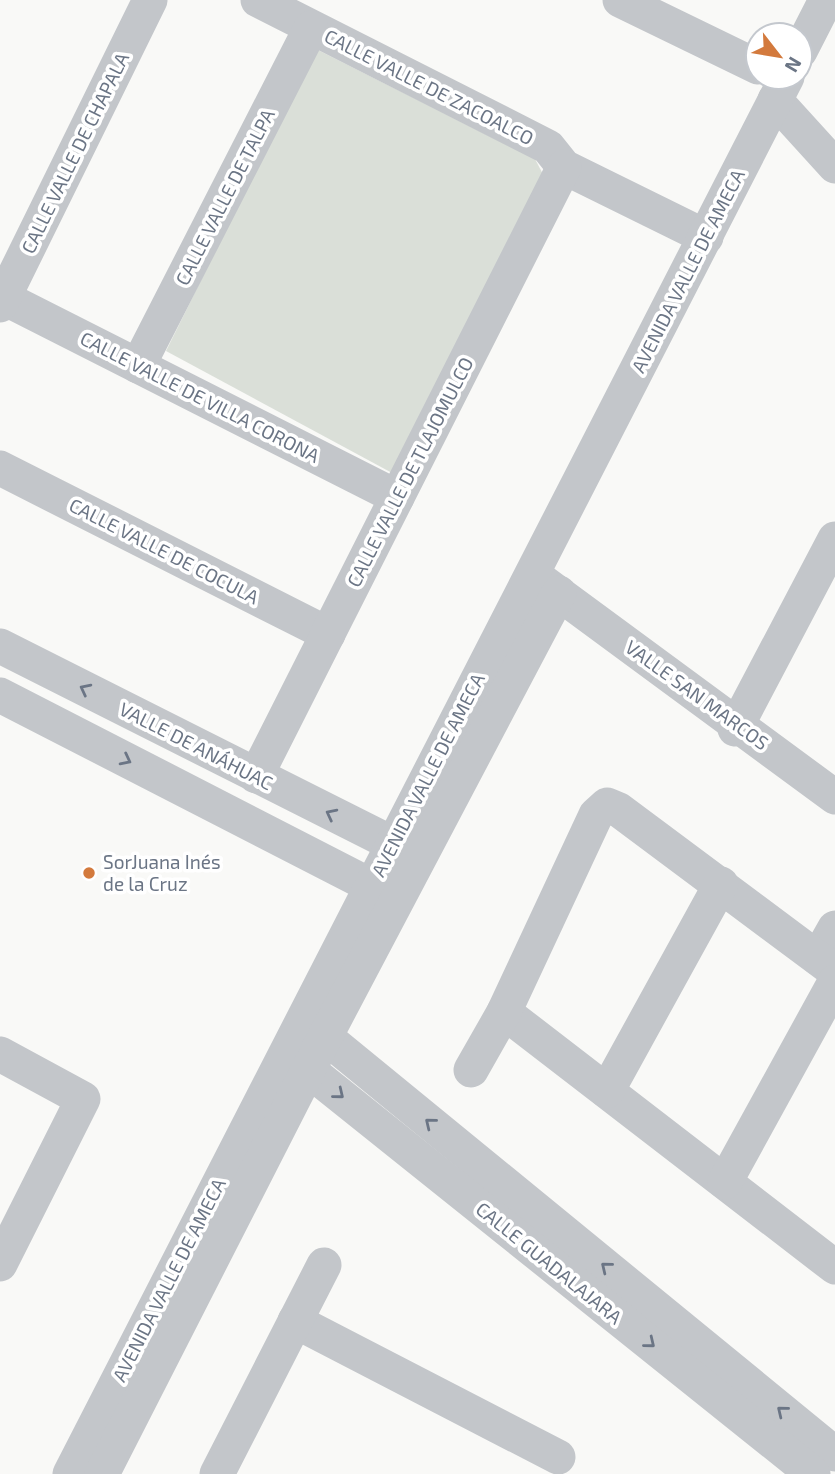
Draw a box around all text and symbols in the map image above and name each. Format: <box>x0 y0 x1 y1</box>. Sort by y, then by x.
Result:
north arrow <box>744 21 814 91</box>
street label: CALLE VALLE DE ZACOALCO <box>321 24 538 149</box>
street label: CALLE VALLE DE CHAPALA <box>16 48 133 257</box>
text: N <box>781 53 807 77</box>
street label: CALLE VALLE DE TALPA <box>170 105 279 289</box>
street label: AVENIDA VALLE DE AMECA <box>626 165 749 376</box>
street label: CALLE VALLE DE VILLA CORONA <box>77 326 324 467</box>
street label: CALLE VALLE DE TLAJOMULCO <box>341 353 478 590</box>
street label: CALLE VALLE DE COCULA <box>66 493 263 608</box>
street label: VALLE SAN MARCOS <box>621 635 773 754</box>
street label: AVENIDA VALLE DE AMECA <box>366 669 489 880</box>
one-way arrow <box>80 684 92 698</box>
street label: VALLE DE ANÁHUAC <box>116 697 277 794</box>
one-way arrow <box>119 752 131 765</box>
one-way arrow <box>326 808 339 822</box>
place label: SorJuana Inés de la Cruz <box>103 850 221 895</box>
marker: SorJuana Inés de la Cruz <box>81 865 97 881</box>
one-way arrow <box>331 1085 343 1098</box>
one-way arrow <box>426 1119 439 1131</box>
street label: AVENIDA VALLE DE AMECA <box>107 1174 230 1385</box>
street label: CALLE GUADALAJARA <box>472 1197 627 1329</box>
one-way arrow <box>602 1263 615 1275</box>
one-way arrow <box>642 1335 655 1347</box>
one-way arrow <box>778 1407 791 1419</box>

